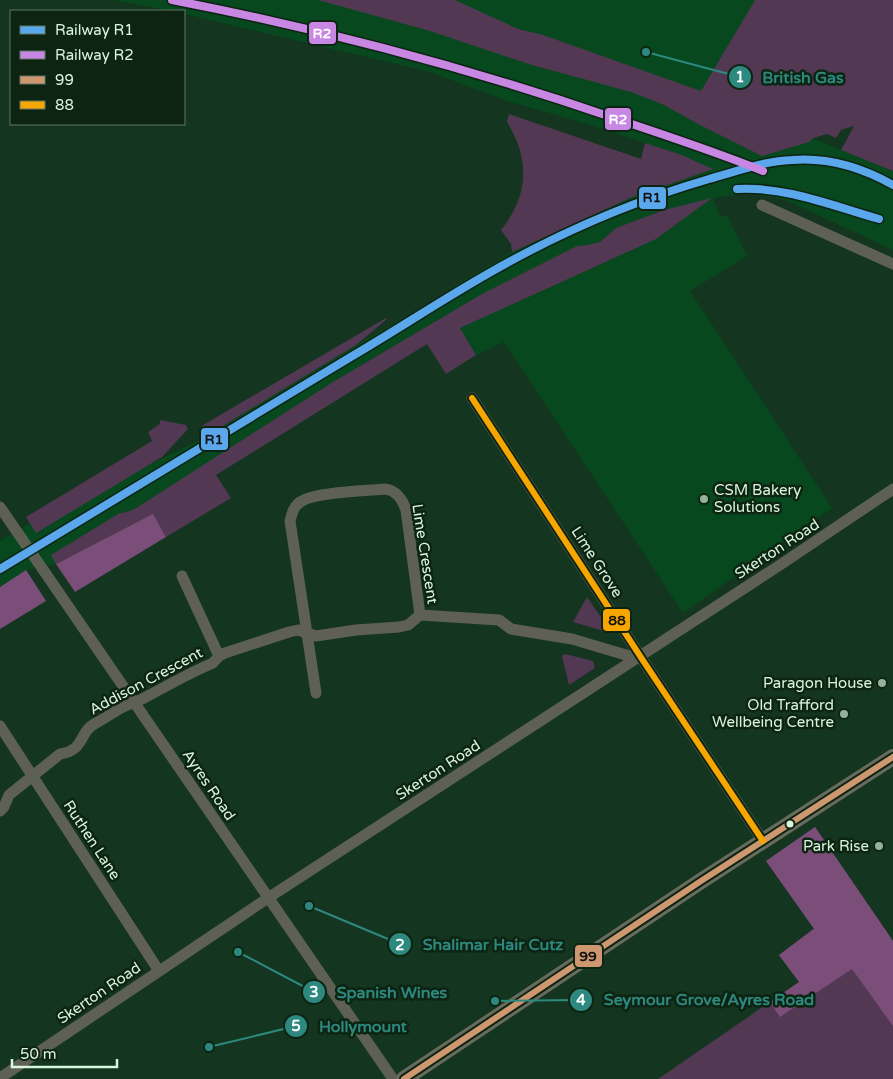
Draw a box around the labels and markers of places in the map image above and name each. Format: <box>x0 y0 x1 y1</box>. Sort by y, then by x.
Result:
callout: British Gas <box>727 62 854 93</box>
place label: CSM Bakery Solutions <box>714 481 801 516</box>
marker: CSM Bakery Solutions <box>698 493 710 505</box>
place label: Paragon House <box>763 674 872 692</box>
marker: Paragon House <box>876 677 888 689</box>
place label: Old Trafford Wellbeing Centre <box>712 696 834 731</box>
marker: Old Trafford Wellbeing Centre <box>838 708 850 720</box>
unlabelled marker <box>785 819 795 829</box>
place label: Park Rise <box>803 837 869 855</box>
marker: Park Rise <box>873 840 885 852</box>
callout: Shalimar Hair Cutz <box>387 929 573 960</box>
callout: Spanish Wines <box>302 977 457 1008</box>
callout: Seymour Grove/Ayres Road <box>568 984 824 1015</box>
callout: Hollymount <box>284 1011 417 1042</box>

